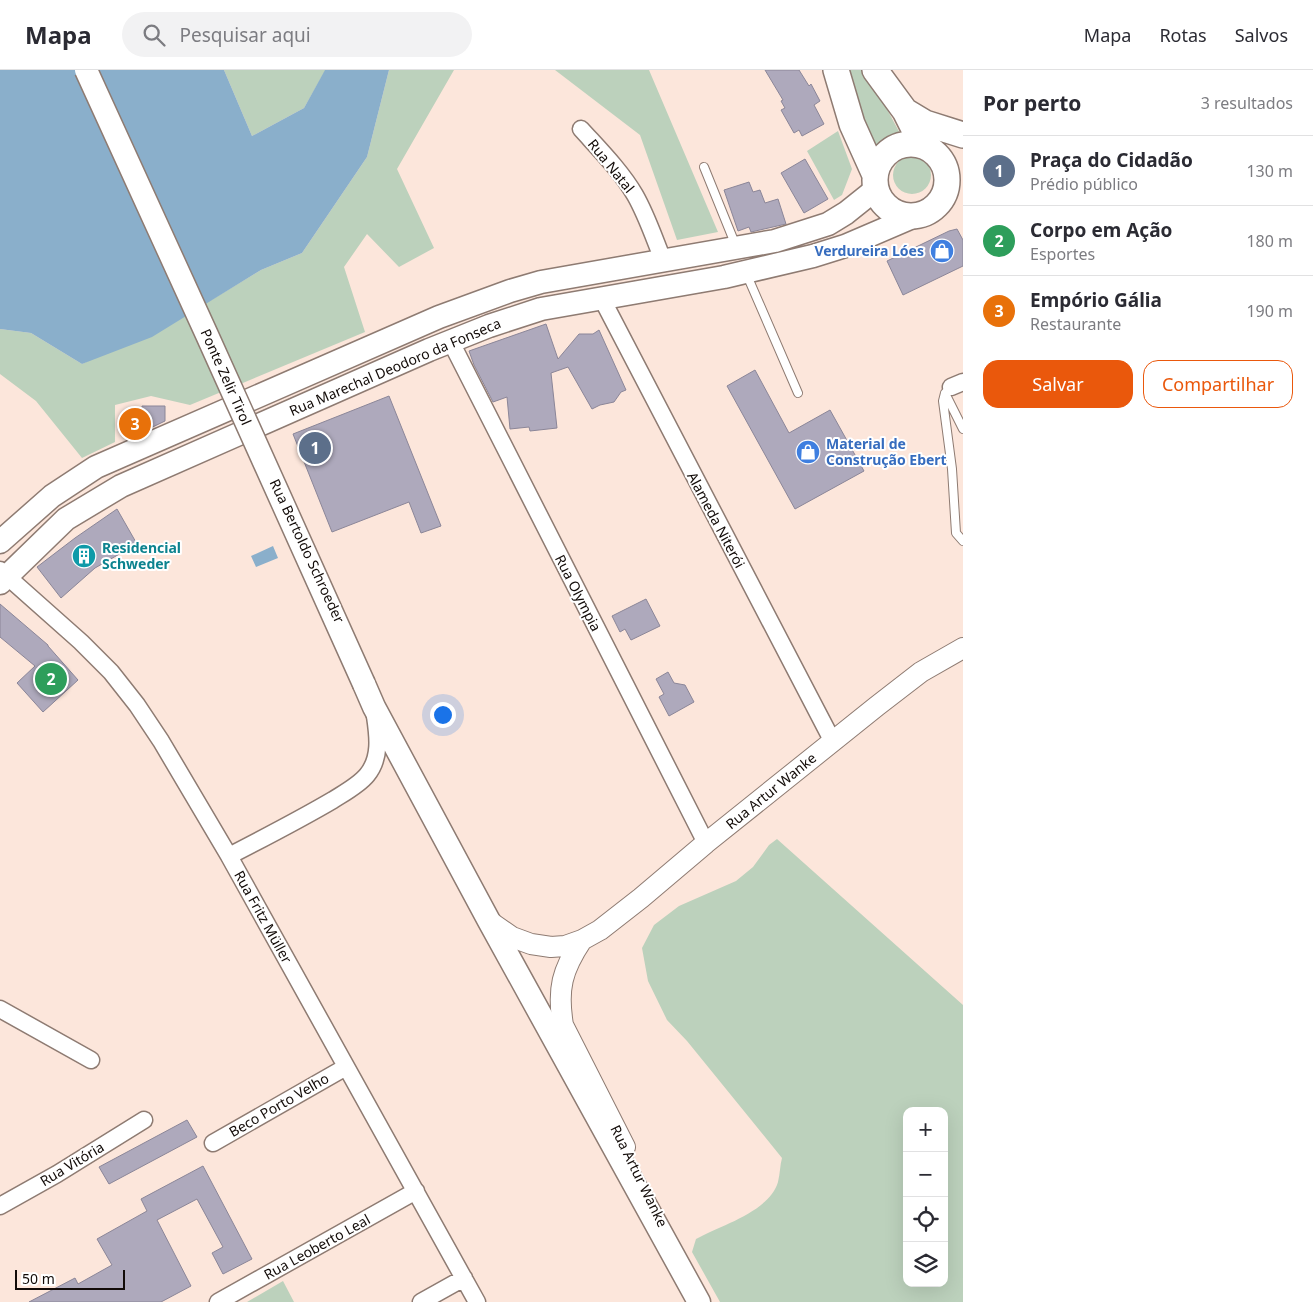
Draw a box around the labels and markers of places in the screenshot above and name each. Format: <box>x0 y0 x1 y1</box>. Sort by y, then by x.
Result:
shop icon: Verdureira Lóes <box>929 238 955 264</box>
place label: Verdureira Lóes <box>814 241 924 260</box>
pin: 3 <box>119 405 151 443</box>
pin: 1 <box>299 429 331 467</box>
place label: Material de Construção Ebert <box>826 434 947 469</box>
shop icon: Material de Construção Ebert <box>795 439 821 465</box>
place label: Residencial Schweder <box>102 538 181 573</box>
building icon: Residencial Schweder <box>71 543 97 569</box>
pin: 2 <box>35 660 67 698</box>

